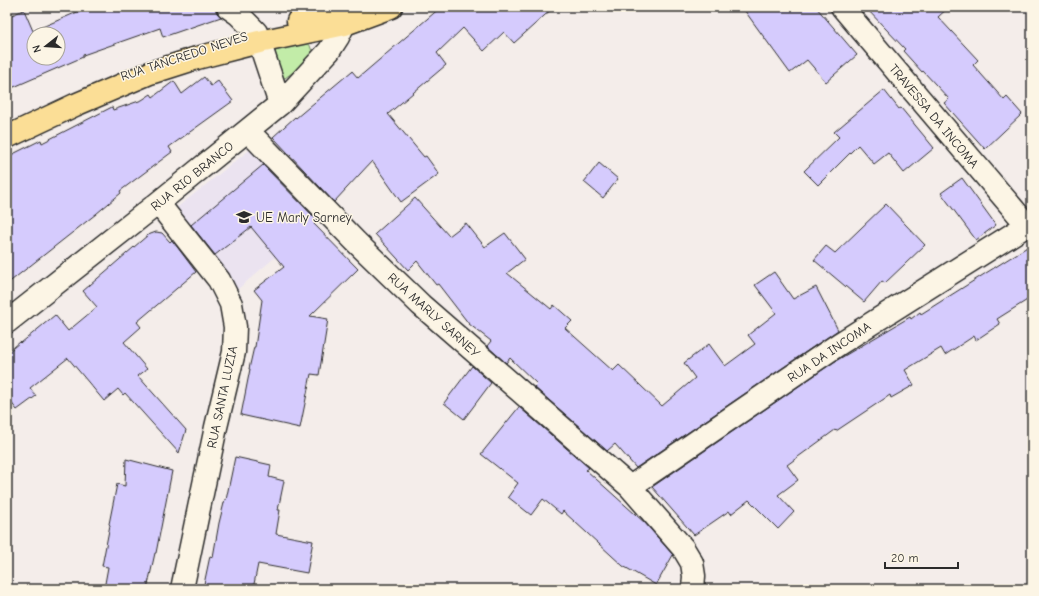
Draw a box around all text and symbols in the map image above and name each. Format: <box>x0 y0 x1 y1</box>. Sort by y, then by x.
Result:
north arrow <box>26 26 66 66</box>
street label: RUA TANCREDO NEVES <box>118 28 250 84</box>
text: N <box>30 43 44 54</box>
street label: TRAVESSA DA INCOMA <box>886 61 982 171</box>
street label: RUA RIO BRANCO <box>148 138 236 214</box>
school or university icon: UE Marly Sarney <box>235 208 253 226</box>
place label: UE Marly Sarney <box>256 210 352 225</box>
street label: RUA MARLY SARNEY <box>385 270 483 360</box>
street label: RUA DA INCOMA <box>785 318 874 385</box>
street label: RUA SANTA LUZIA <box>204 344 240 450</box>
scale bar <box>885 544 958 570</box>
text: 20 m <box>891 551 919 565</box>

